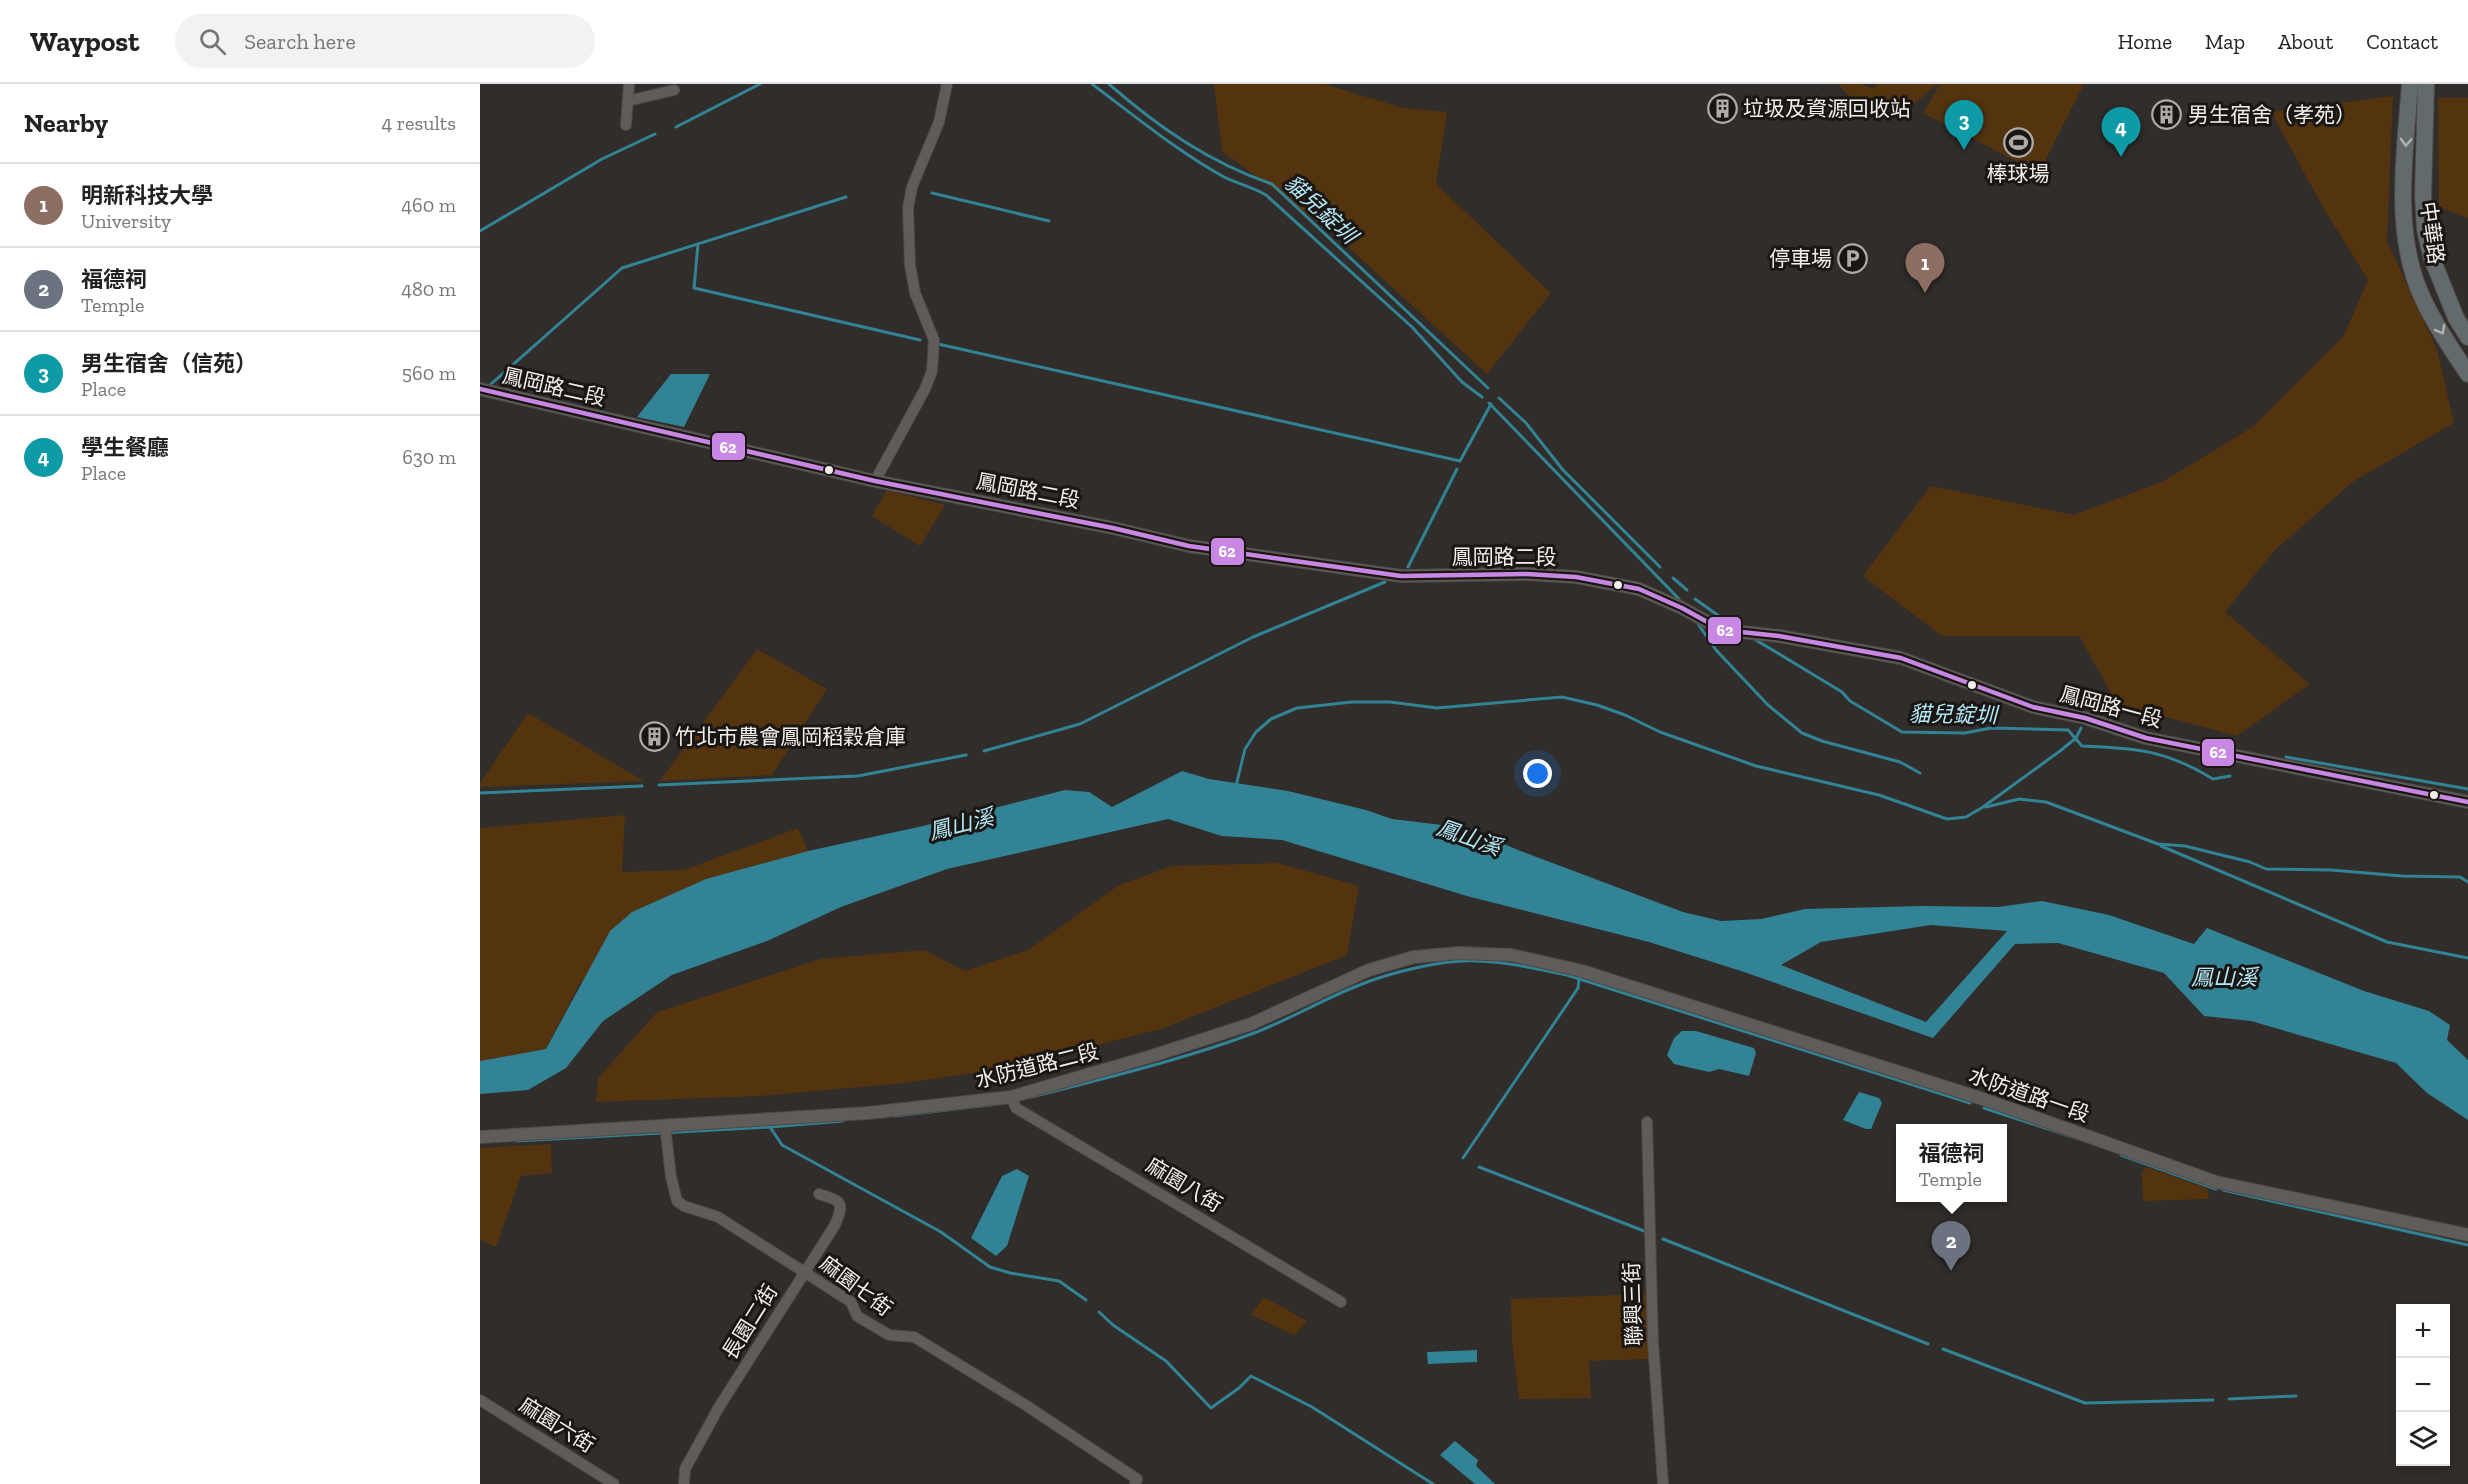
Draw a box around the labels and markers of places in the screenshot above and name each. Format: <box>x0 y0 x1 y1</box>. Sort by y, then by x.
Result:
building icon: 垃圾及資源回收站 <box>1706 93 1738 125</box>
place label: 垃圾及資源回收站 <box>1743 96 1911 121</box>
building icon: 男生宿舍（孝苑） <box>2151 99 2183 131</box>
pin: 3 <box>1944 100 1984 150</box>
place label: 男生宿舍（孝苑） <box>2188 102 2356 127</box>
pin: 4 <box>2102 107 2140 157</box>
sports icon: 棒球場 <box>2002 127 2034 159</box>
place label: 棒球場 <box>1987 161 2050 186</box>
parking icon: 停車場 <box>1837 243 1869 275</box>
pin: 1 <box>1906 244 1944 293</box>
place label: 停車場 <box>1769 246 1832 271</box>
unlabelled marker <box>823 464 835 476</box>
unlabelled marker <box>1612 579 1624 591</box>
unlabelled marker <box>1966 679 1978 691</box>
building icon: 竹北市農會鳳岡稻穀倉庫 <box>638 721 670 753</box>
place label: 竹北市農會鳳岡稻穀倉庫 <box>675 724 906 749</box>
unlabelled marker <box>2428 789 2440 801</box>
pin: 2 <box>1932 1222 1970 1271</box>

